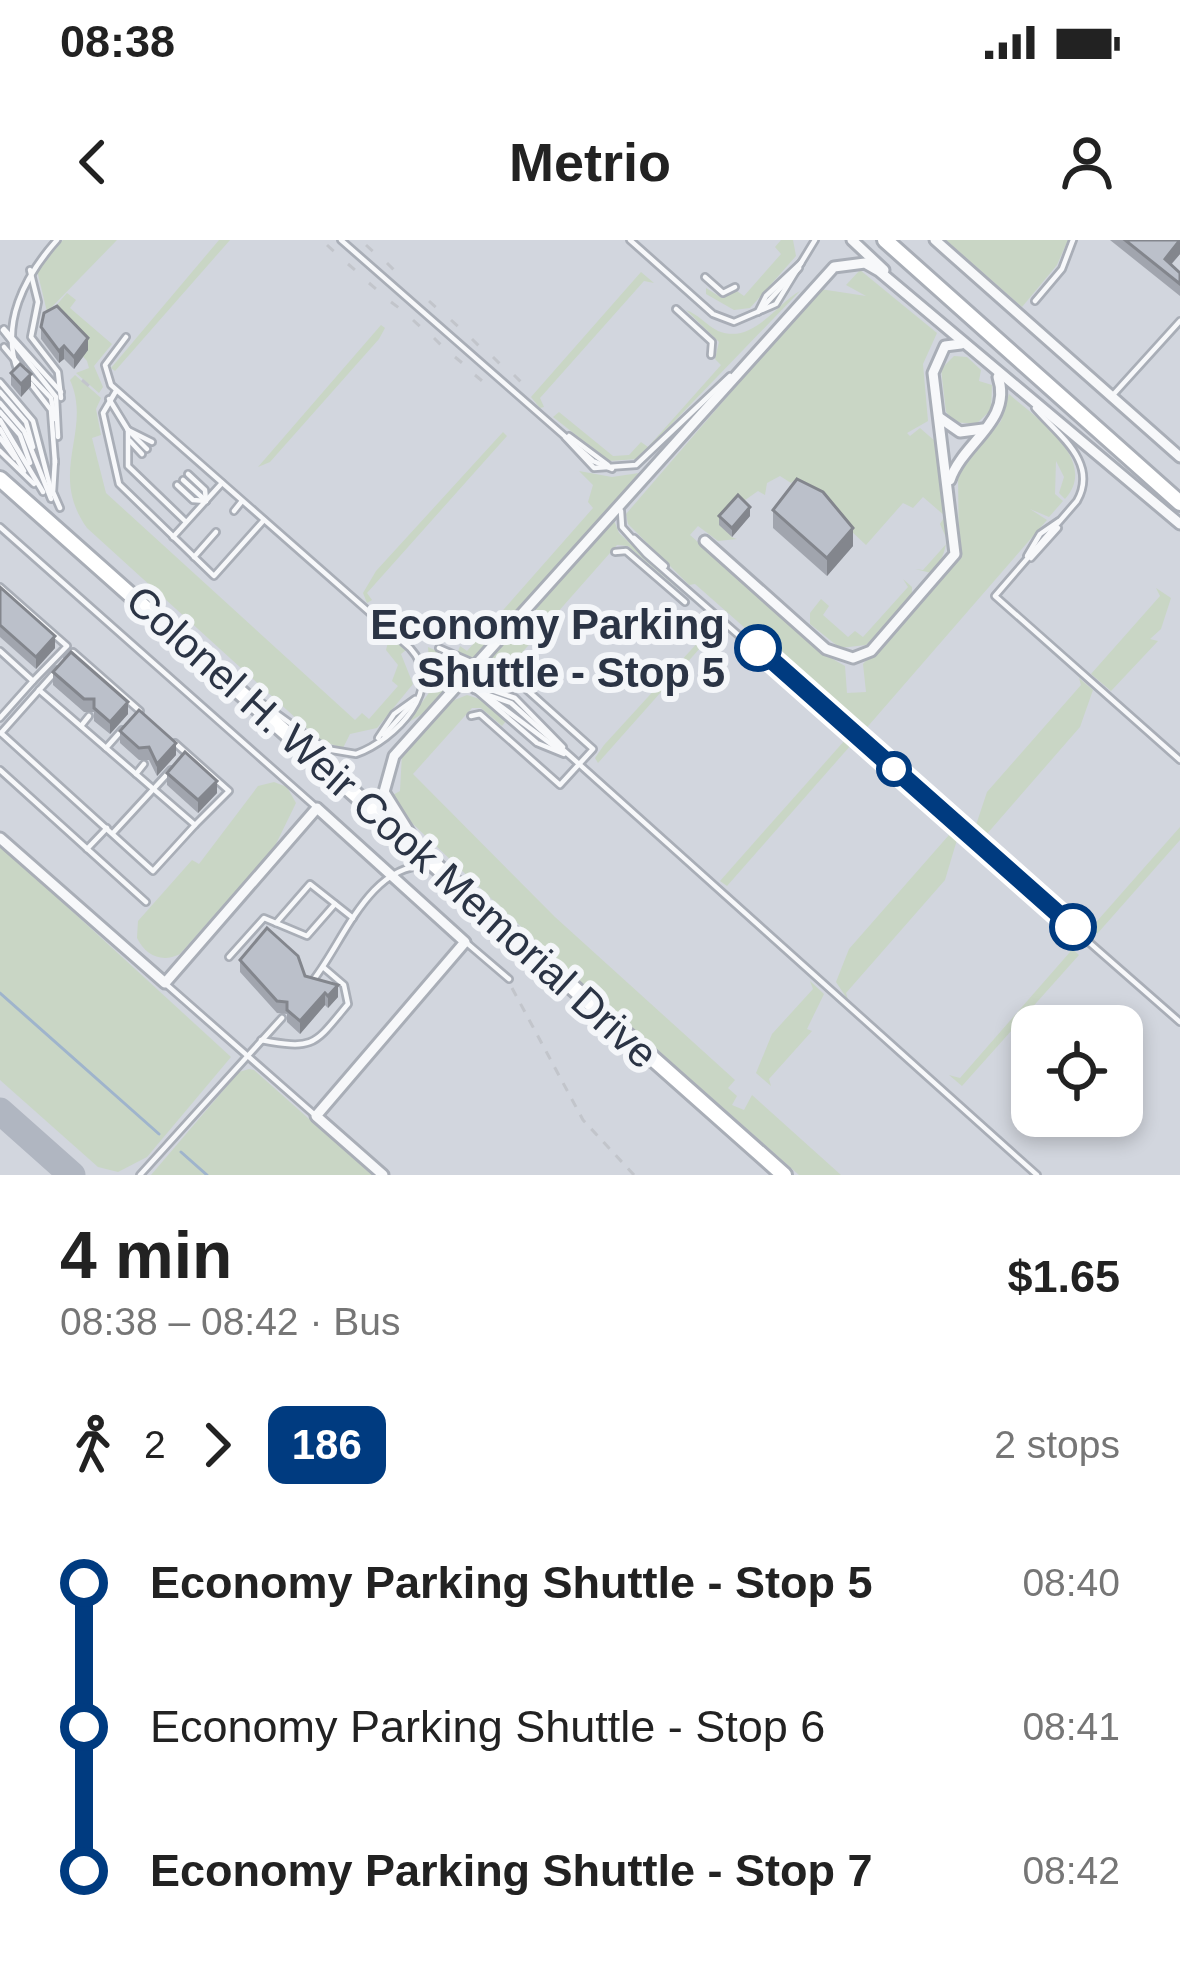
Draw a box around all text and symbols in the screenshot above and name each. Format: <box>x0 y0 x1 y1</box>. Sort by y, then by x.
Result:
text: 08:38 <box>60 16 175 67</box>
icon: back <box>60 129 126 195</box>
icon: person <box>1054 129 1120 195</box>
text: Metrio <box>509 132 671 192</box>
street label: Colonel H. Weir Cook Memorial Drive <box>117 576 667 1078</box>
place label: Economy Parking Shuttle - Stop 5 <box>370 601 725 696</box>
marker: Economy Parking Shuttle - Stop 5 <box>736 626 780 670</box>
unlabelled marker <box>878 753 910 785</box>
unlabelled marker <box>1051 905 1095 949</box>
map controls <box>1011 1005 1143 1137</box>
button: locate <box>1011 1005 1143 1137</box>
text: 4 min <box>60 1218 232 1292</box>
text: $1.65 <box>1007 1251 1120 1302</box>
text: 08:38 – 08:42 · Bus <box>60 1300 400 1343</box>
icon: walk <box>60 1412 126 1478</box>
icon: forward <box>184 1412 250 1478</box>
text: 186 <box>292 1421 362 1468</box>
text: 2 <box>144 1423 166 1466</box>
text: 2 stops <box>994 1423 1120 1466</box>
text: Economy Parking Shuttle - Stop 5 <box>150 1557 873 1608</box>
text: 08:40 <box>1022 1561 1120 1604</box>
text: Economy Parking Shuttle - Stop 6 <box>150 1701 825 1752</box>
text: 08:41 <box>1022 1705 1120 1748</box>
text: Economy Parking Shuttle - Stop 7 <box>150 1845 873 1896</box>
text: 08:42 <box>1022 1849 1120 1892</box>

